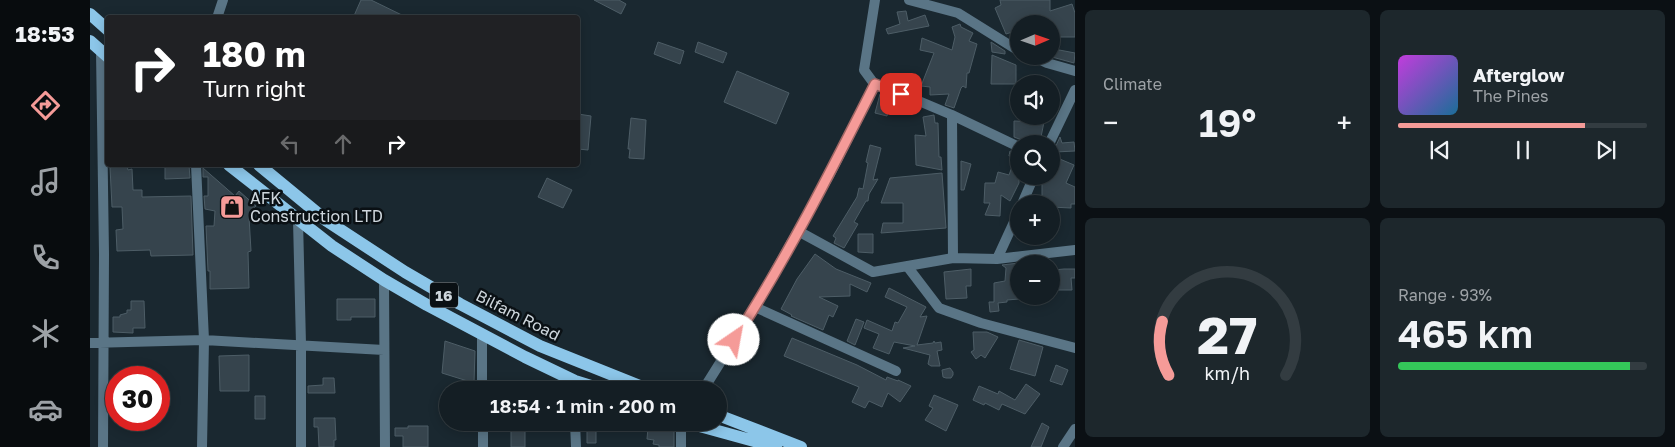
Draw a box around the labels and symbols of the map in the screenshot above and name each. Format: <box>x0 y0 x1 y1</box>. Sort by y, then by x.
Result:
north arrow <box>1010 15 1060 65</box>
pin <box>880 73 922 115</box>
place label: AFK Construction LTD <box>250 188 383 226</box>
shop icon: AFK Construction LTD <box>219 194 245 220</box>
road number: 16 <box>430 282 458 308</box>
street label: Bilfam Road <box>473 285 563 345</box>
position arrow <box>707 313 759 365</box>
speed limit sign: 30 <box>105 366 170 431</box>

